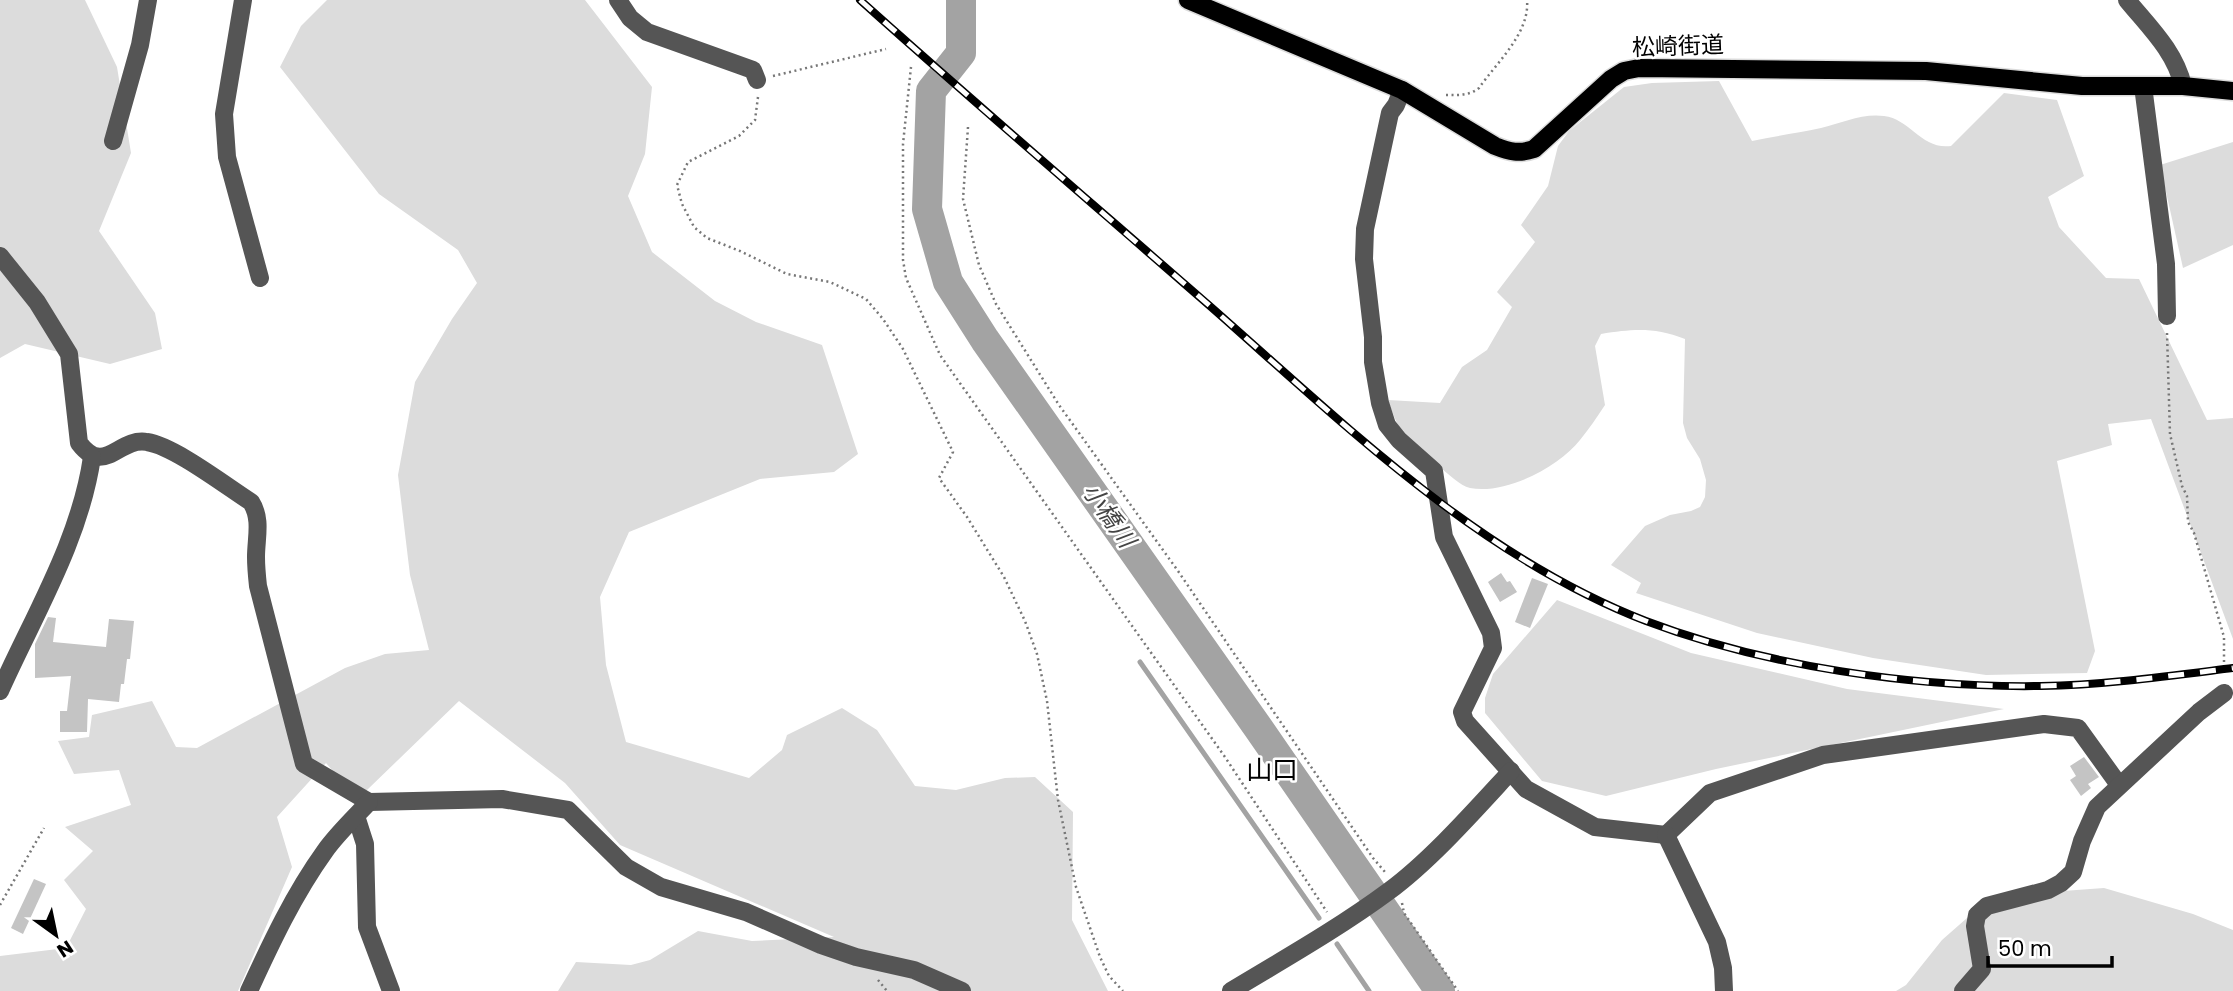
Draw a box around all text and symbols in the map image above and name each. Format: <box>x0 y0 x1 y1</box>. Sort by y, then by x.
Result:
street label: 松崎街道 <box>1631 28 1725 64</box>
water label: 小橋川 <box>1075 476 1145 556</box>
district label: 山口 <box>1246 752 1298 788</box>
north arrow <box>21 900 91 970</box>
scale bar <box>1988 925 2112 969</box>
text: N <box>52 934 78 964</box>
text: 50 m <box>1998 934 2052 963</box>

